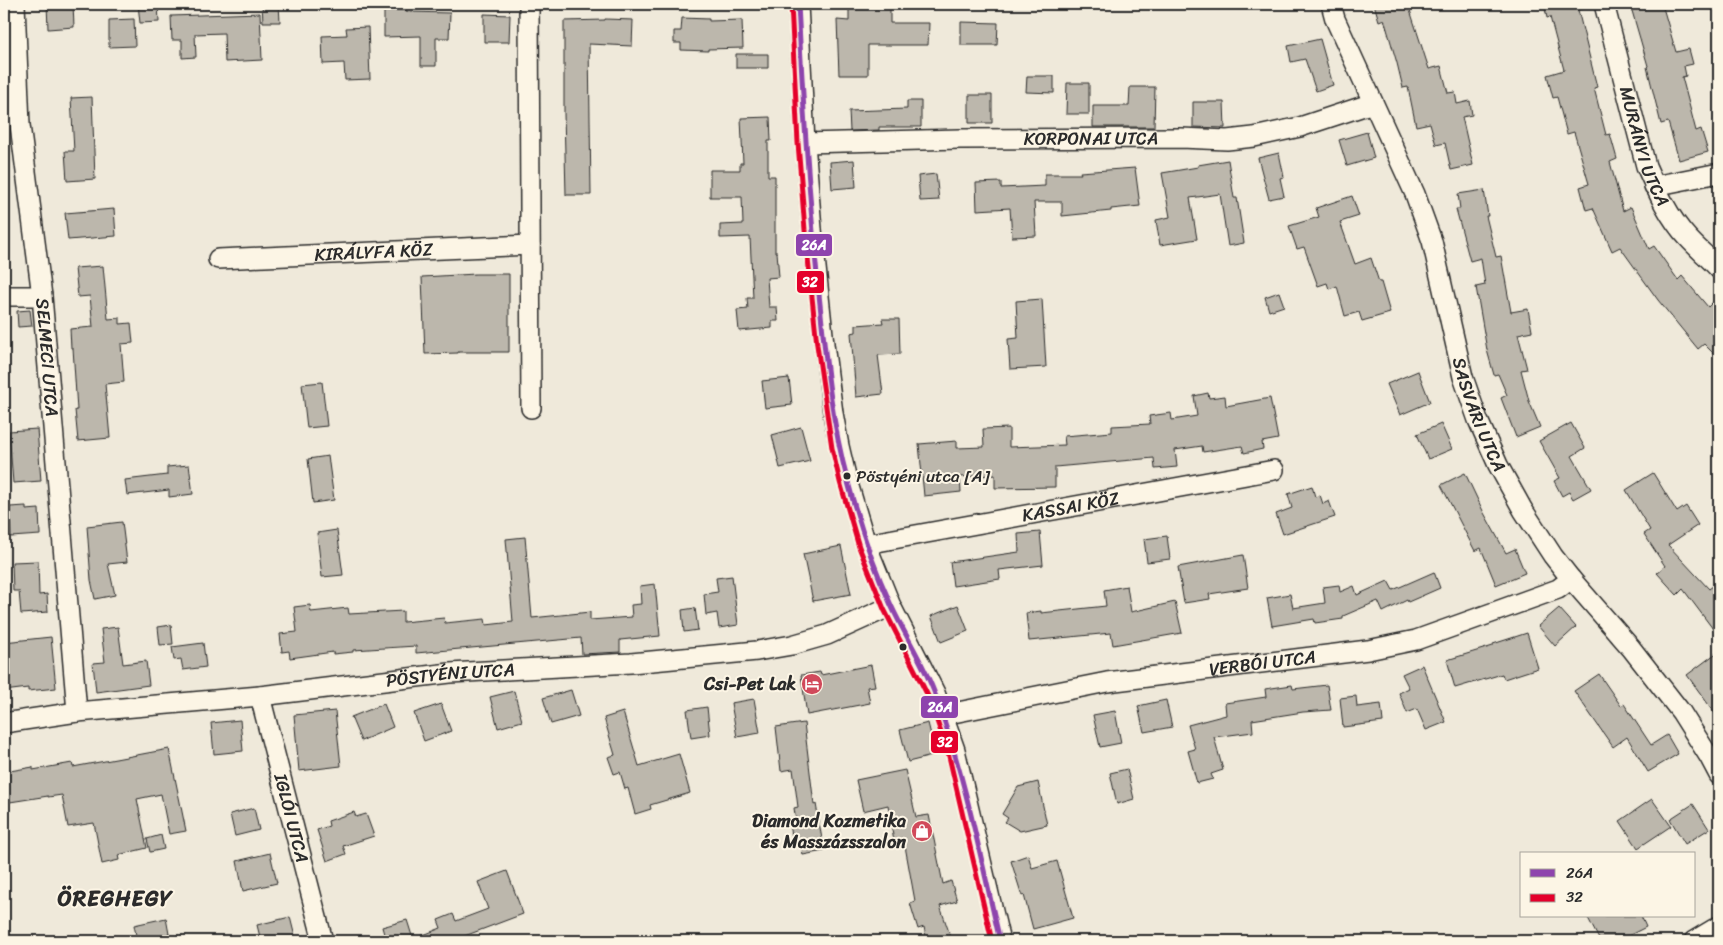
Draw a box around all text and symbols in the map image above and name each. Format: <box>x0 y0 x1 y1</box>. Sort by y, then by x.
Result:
street label: MURÁNYI UTCA <box>1610 83 1679 212</box>
street label: KORPONAI UTCA <box>1024 122 1158 155</box>
street label: KIRÁLYFA KÖZ <box>314 233 434 271</box>
line badge: 26A <box>795 233 833 257</box>
text: 26A <box>800 233 827 258</box>
line badge: 32 <box>796 270 825 294</box>
text: 32 <box>801 270 819 295</box>
street label: SELMECI UTCA <box>26 297 68 418</box>
street label: SASVÁRI UTCA <box>1443 354 1515 478</box>
place label: Pöstyéni utca [A] <box>856 461 991 491</box>
marker: Pöstyéni utca [A] <box>842 471 852 481</box>
street label: KASSAI KÖZ <box>1019 482 1123 531</box>
street label: VERBÓI UTCA <box>1207 641 1318 685</box>
unlabelled marker <box>898 642 908 652</box>
street label: PÖSTYÉNI UTCA <box>384 653 515 697</box>
place label: Csi-Pet Lak <box>703 668 796 700</box>
hotel icon: Csi-Pet Lak <box>800 672 824 696</box>
line badge: 26A <box>920 695 959 719</box>
text: 26A <box>926 695 953 720</box>
line badge: 32 <box>930 730 959 754</box>
text: 32 <box>936 730 954 755</box>
street label: IGLÓI UTCA <box>264 769 318 866</box>
place label: Diamond Kozmetika és Masszázsszalon <box>752 805 906 858</box>
shop icon: Diamond Kozmetika és Masszázsszalon <box>910 819 934 843</box>
legend <box>1520 852 1696 918</box>
text: 26A <box>1566 860 1593 886</box>
district label: ÖREGHEGY <box>57 879 173 918</box>
text: 32 <box>1566 884 1583 910</box>

